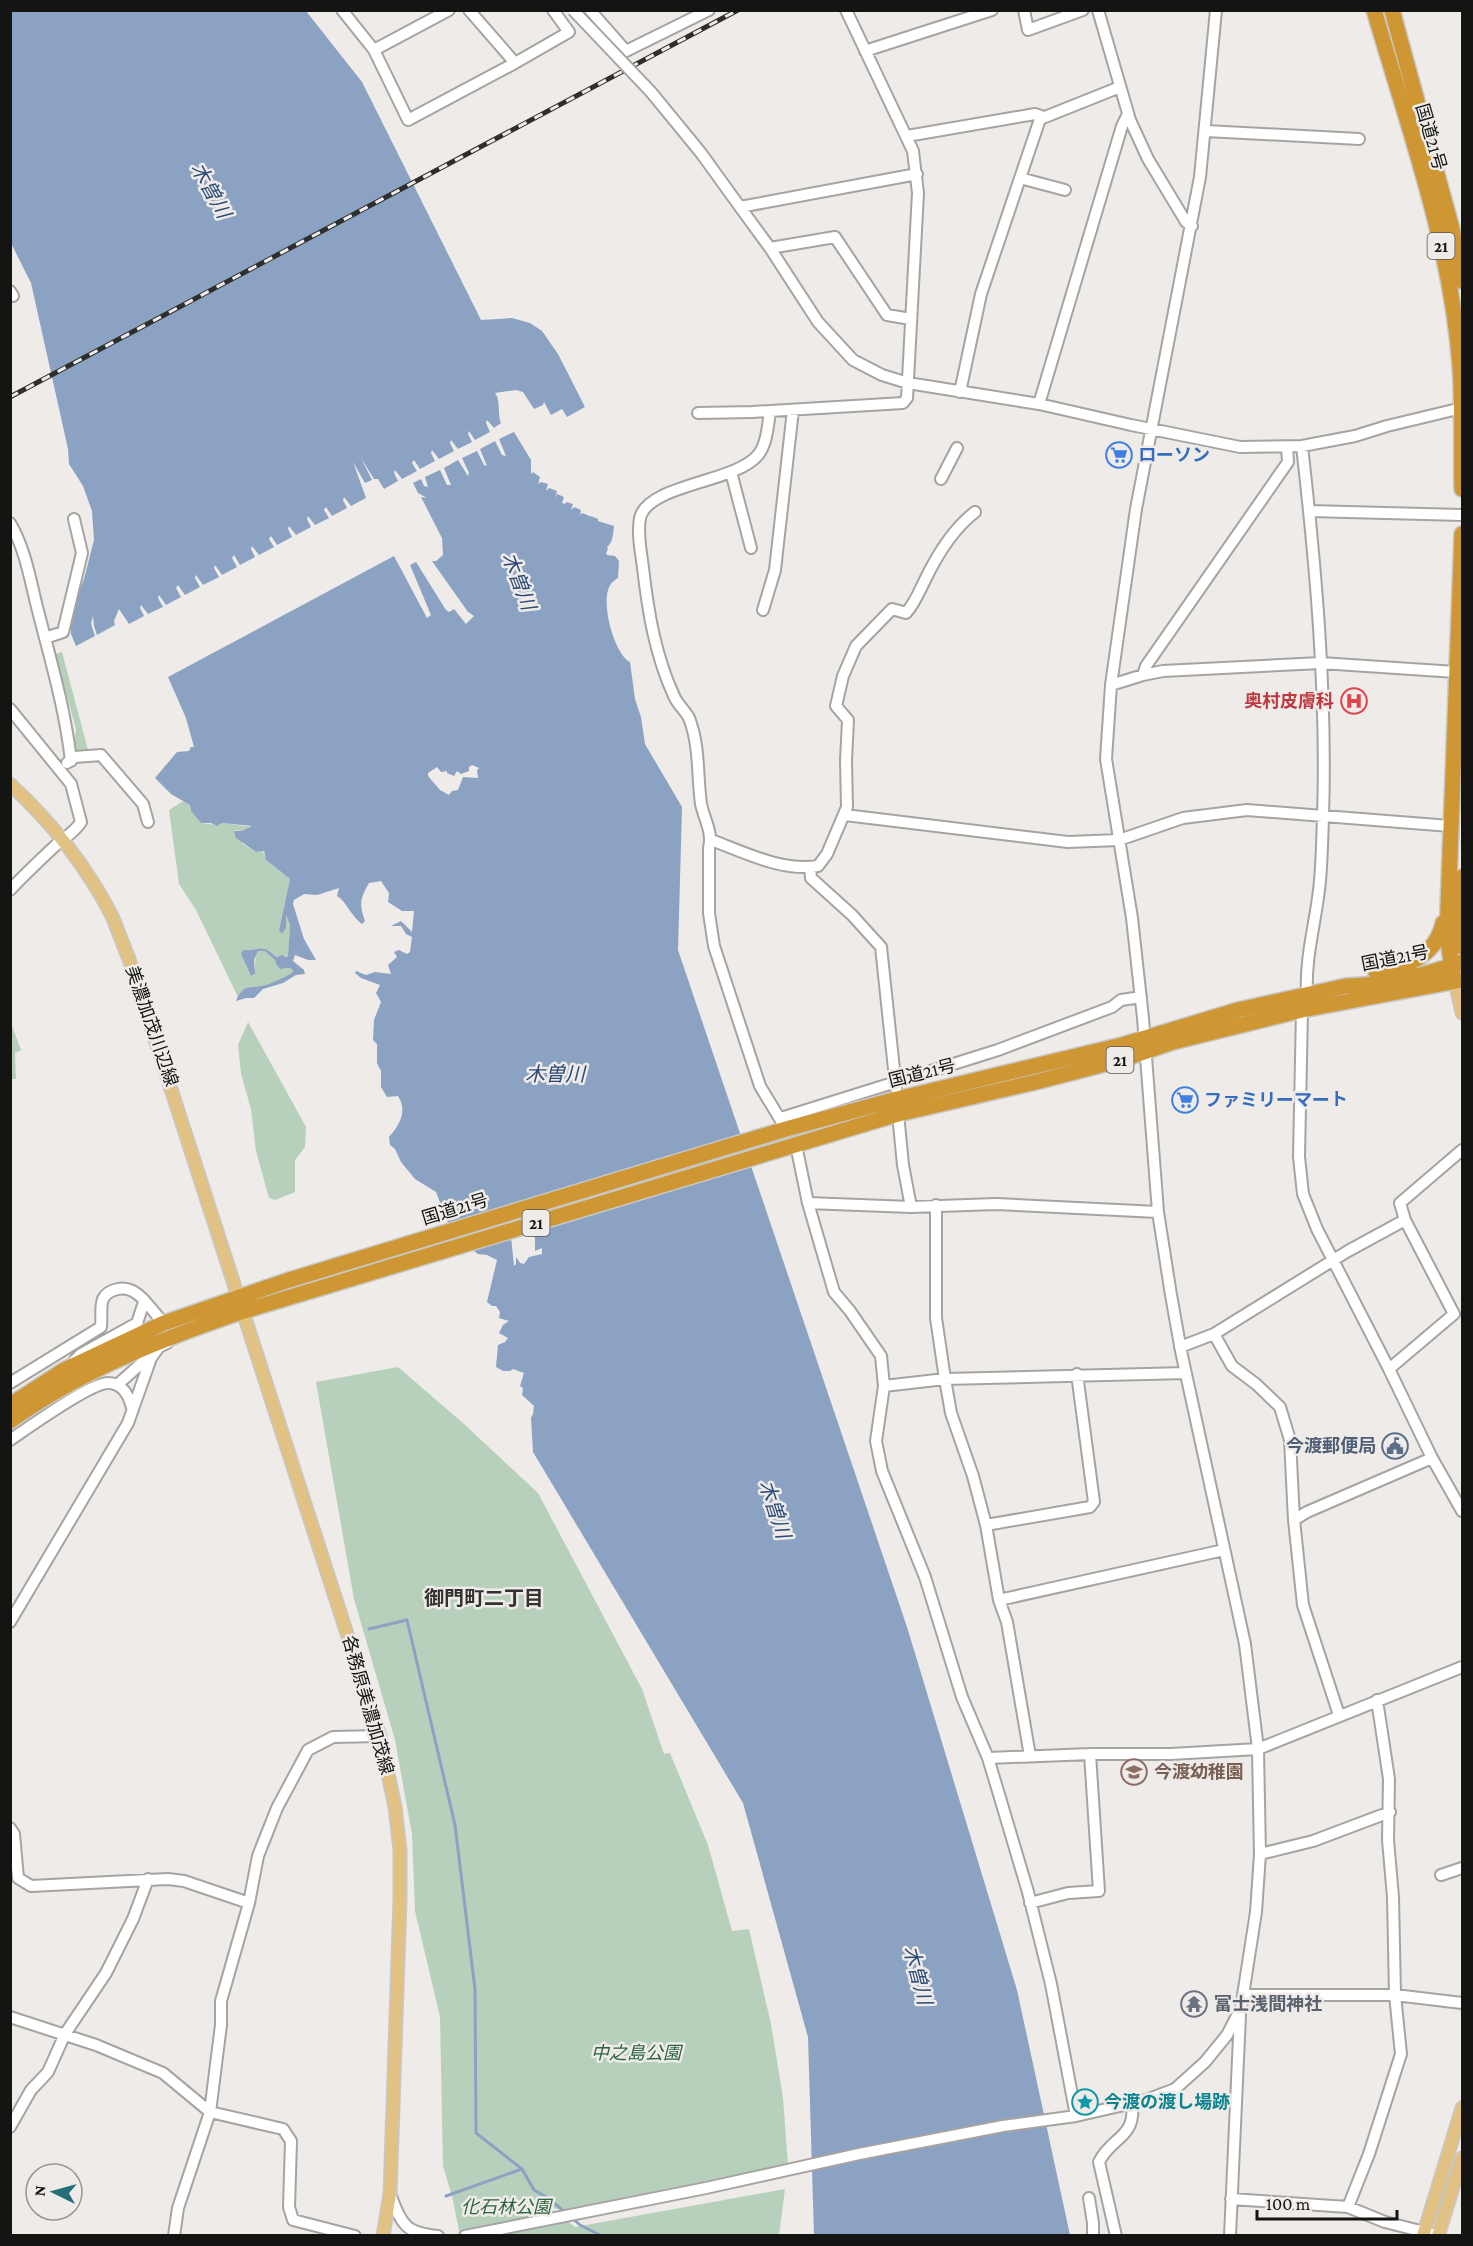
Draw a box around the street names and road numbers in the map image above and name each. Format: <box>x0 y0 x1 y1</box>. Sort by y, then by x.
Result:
street label: 国道21号 <box>1412 101 1450 173</box>
road number: 21 <box>1428 233 1454 259</box>
street label: 国道21号 <box>1359 942 1431 974</box>
street label: 美濃加茂川辺線 <box>122 963 182 1089</box>
road number: 21 <box>1106 1047 1134 1073</box>
street label: 国道21号 <box>886 1055 958 1091</box>
street label: 国道21号 <box>419 1189 491 1229</box>
road number: 21 <box>522 1210 550 1236</box>
street label: 各務原美濃加茂線 <box>339 1633 397 1777</box>

